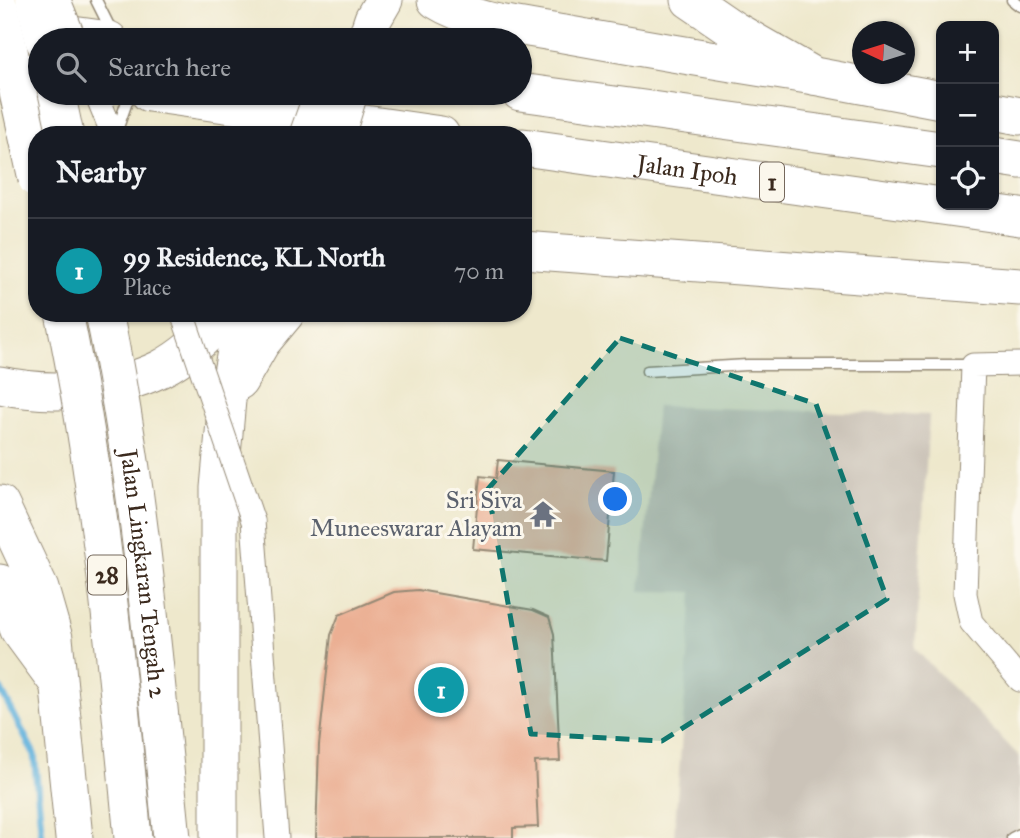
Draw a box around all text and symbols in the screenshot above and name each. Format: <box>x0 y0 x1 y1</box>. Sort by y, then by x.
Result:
north arrow <box>852 21 915 84</box>
map controls <box>936 21 999 210</box>
button: + <box>936 21 999 84</box>
search box <box>28 28 532 105</box>
icon: search <box>52 48 90 86</box>
text: Search here <box>108 51 231 83</box>
button: − <box>936 84 999 147</box>
button: locate <box>936 147 999 210</box>
street label: Jalan Ipoh <box>632 148 740 192</box>
text: Nearby <box>56 154 146 190</box>
road number: 1 <box>760 162 784 202</box>
text: 99 Residence, KL North <box>123 241 386 273</box>
text: 1 <box>74 257 84 285</box>
text: 70 m <box>454 257 504 285</box>
text: Place <box>123 273 171 301</box>
street label: Jalan Lingkaran Tengah 2 <box>113 444 173 700</box>
your location <box>598 482 632 516</box>
place label: Sri Siva Muneeswarar Alayam <box>310 485 523 543</box>
temple icon: Sri Siva Muneeswarar Alayam <box>528 499 558 529</box>
road number: 28 <box>88 555 126 594</box>
pin: 1 <box>418 664 464 716</box>

